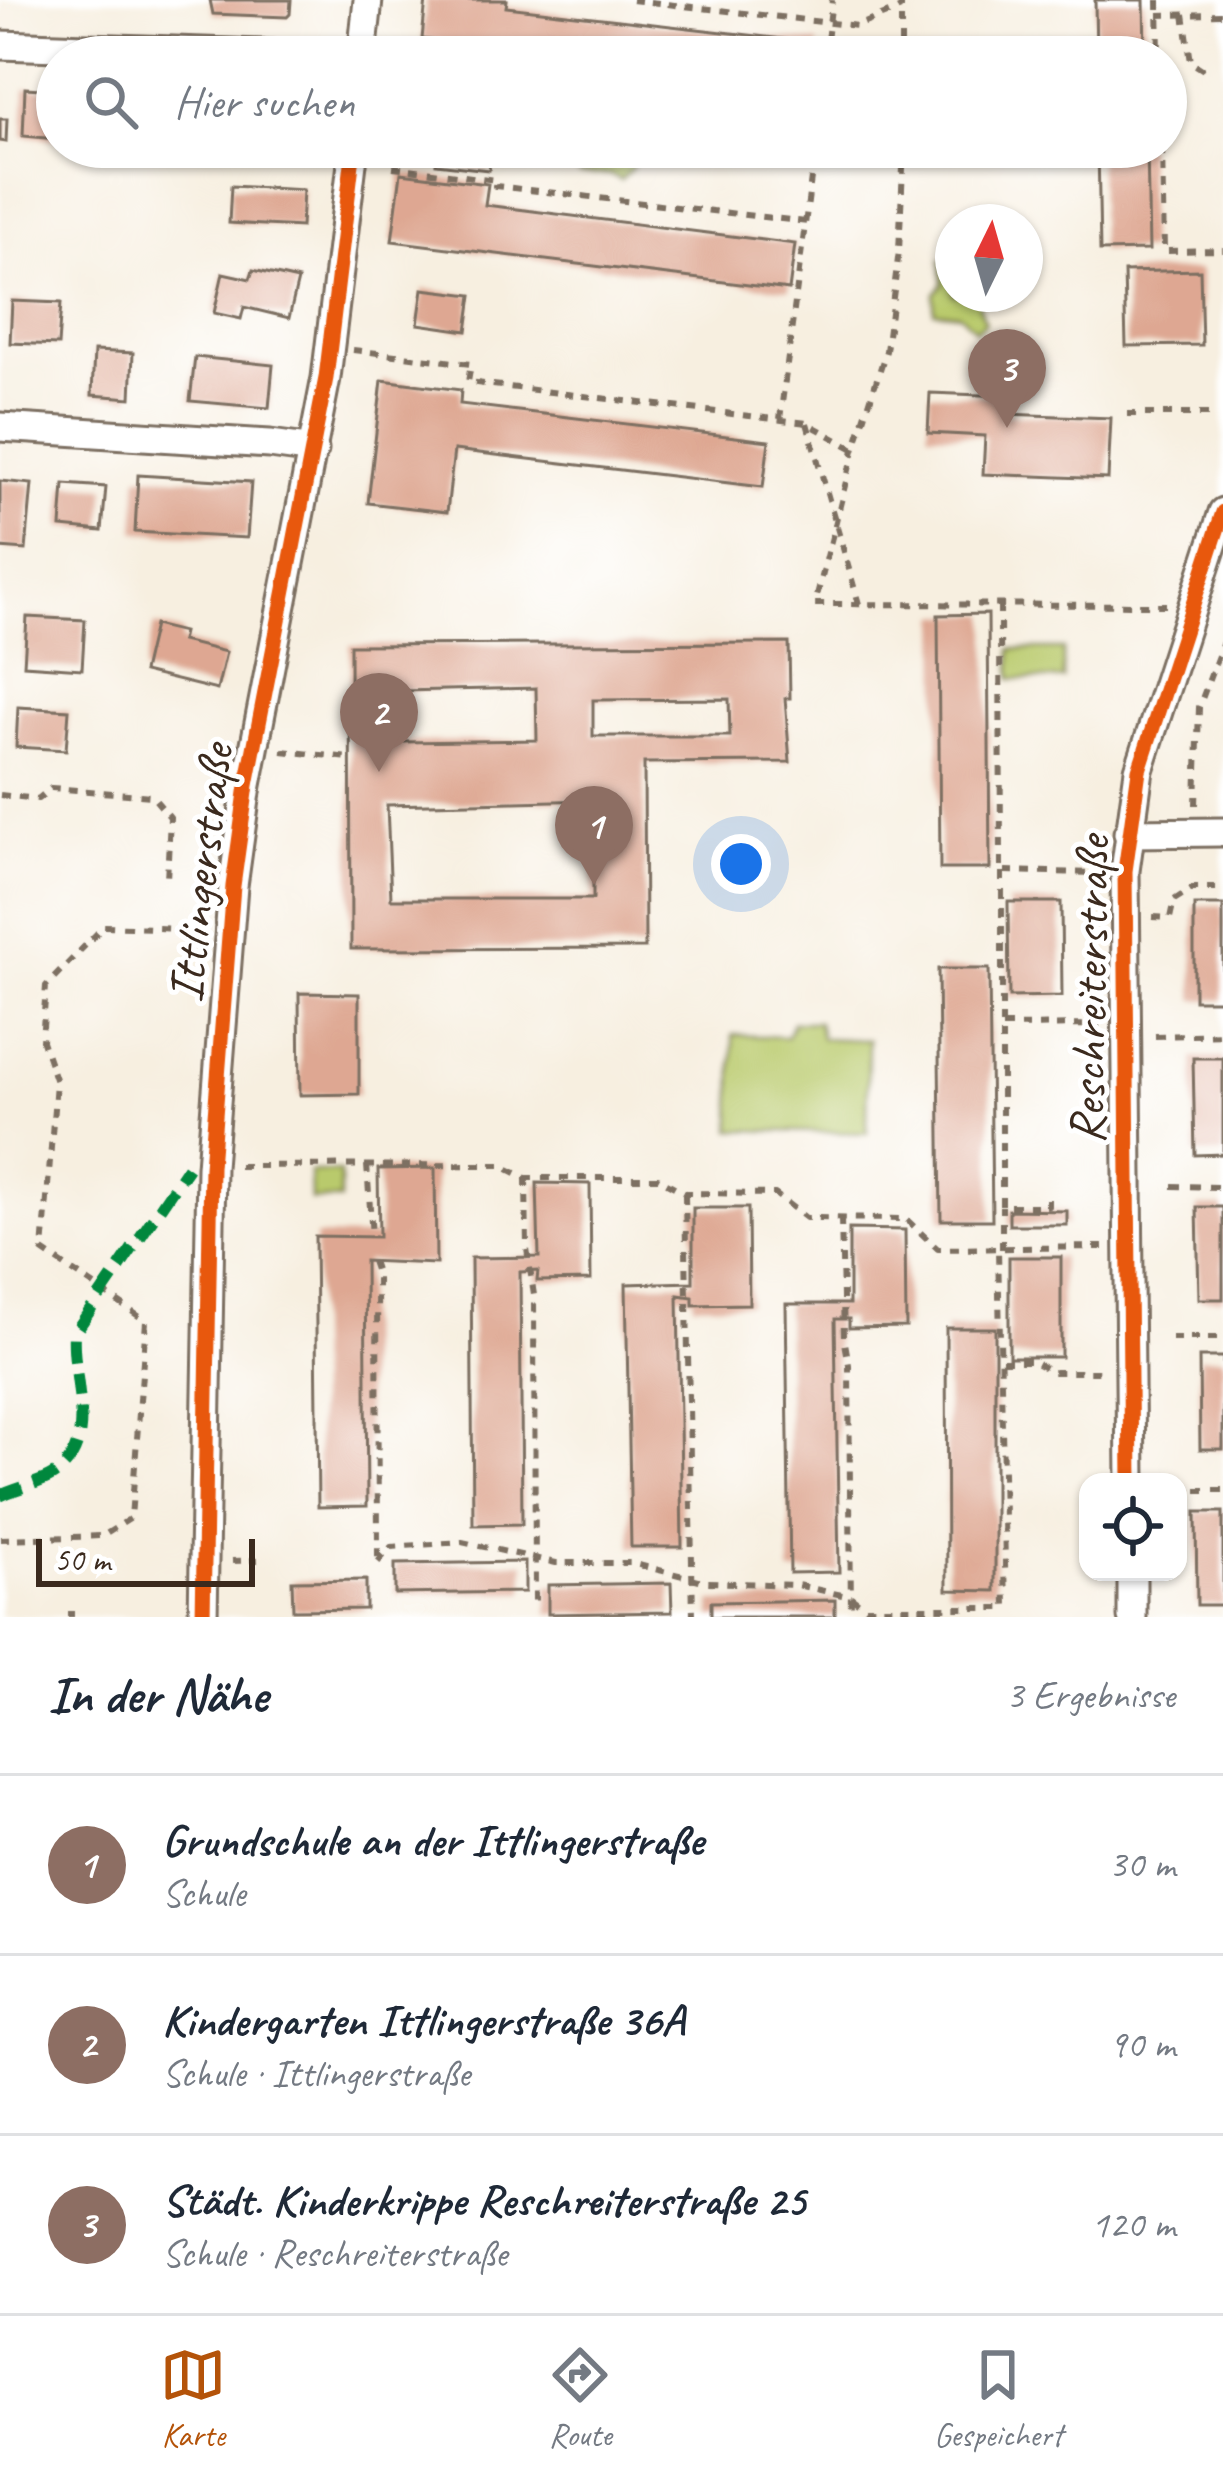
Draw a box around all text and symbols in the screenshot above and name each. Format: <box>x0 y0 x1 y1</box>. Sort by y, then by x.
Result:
search box <box>36 36 1187 168</box>
icon: search <box>78 69 144 135</box>
text: Hier suchen <box>174 74 354 131</box>
north arrow <box>935 204 1043 312</box>
pin: 3 <box>968 329 1046 428</box>
pin: 2 <box>340 673 418 772</box>
street label: Ittlingerstraße <box>152 737 248 1006</box>
pin: 1 <box>555 786 633 885</box>
street label: Reschreiterstraße <box>1054 832 1124 1145</box>
your location <box>711 834 771 894</box>
map controls <box>1079 1473 1187 1581</box>
button: locate <box>1079 1473 1187 1581</box>
scale bar <box>36 1533 255 1586</box>
text: 50 m <box>54 1539 110 1581</box>
text: In der Nähe <box>48 1663 267 1727</box>
text: 3 Ergebnisse <box>1006 1671 1175 1720</box>
text: Grundschule an der Ittlingerstraße <box>162 1812 703 1869</box>
text: 1 <box>78 1840 96 1889</box>
text: 30 m <box>1109 1840 1175 1889</box>
text: Schule <box>162 1869 245 1918</box>
text: Kindergarten Ittlingerstraße 36A <box>162 1992 684 2049</box>
text: 2 <box>78 2020 96 2069</box>
text: 90 m <box>1109 2020 1175 2069</box>
text: Schule · Ittlingerstraße <box>162 2049 470 2098</box>
text: Städt. Kinderkrippe Reschreiterstraße 25 <box>162 2172 805 2229</box>
text: 3 <box>78 2200 96 2249</box>
text: 120 m <box>1091 2200 1175 2249</box>
text: Schule · Reschreiterstraße <box>162 2229 507 2278</box>
tab: Karte <box>160 2342 226 2456</box>
tab: Route <box>547 2342 613 2456</box>
tab: Gespeichert <box>934 2342 1063 2456</box>

